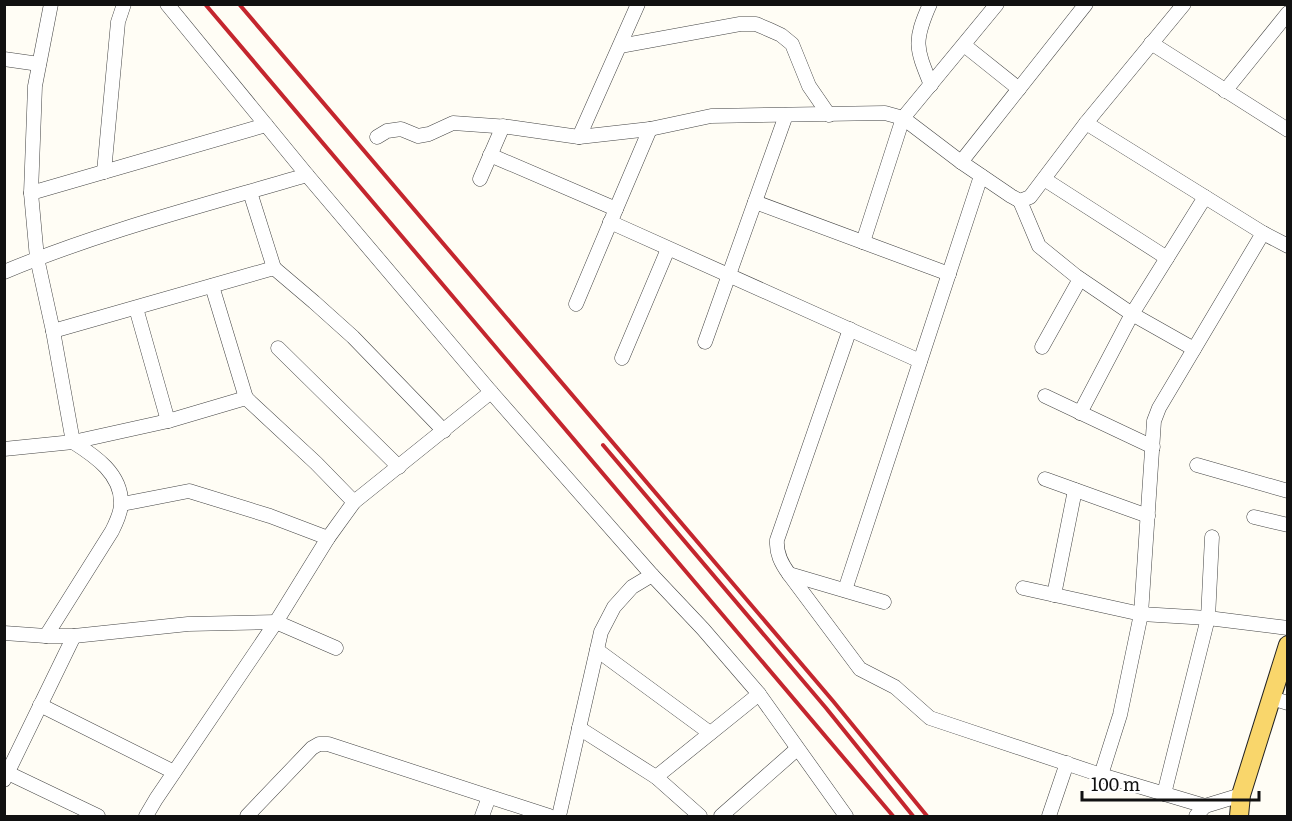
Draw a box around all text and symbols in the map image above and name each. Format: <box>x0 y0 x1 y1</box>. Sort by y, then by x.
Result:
scale bar <box>1082 764 1259 802</box>
text: 100 m <box>1091 770 1140 797</box>

